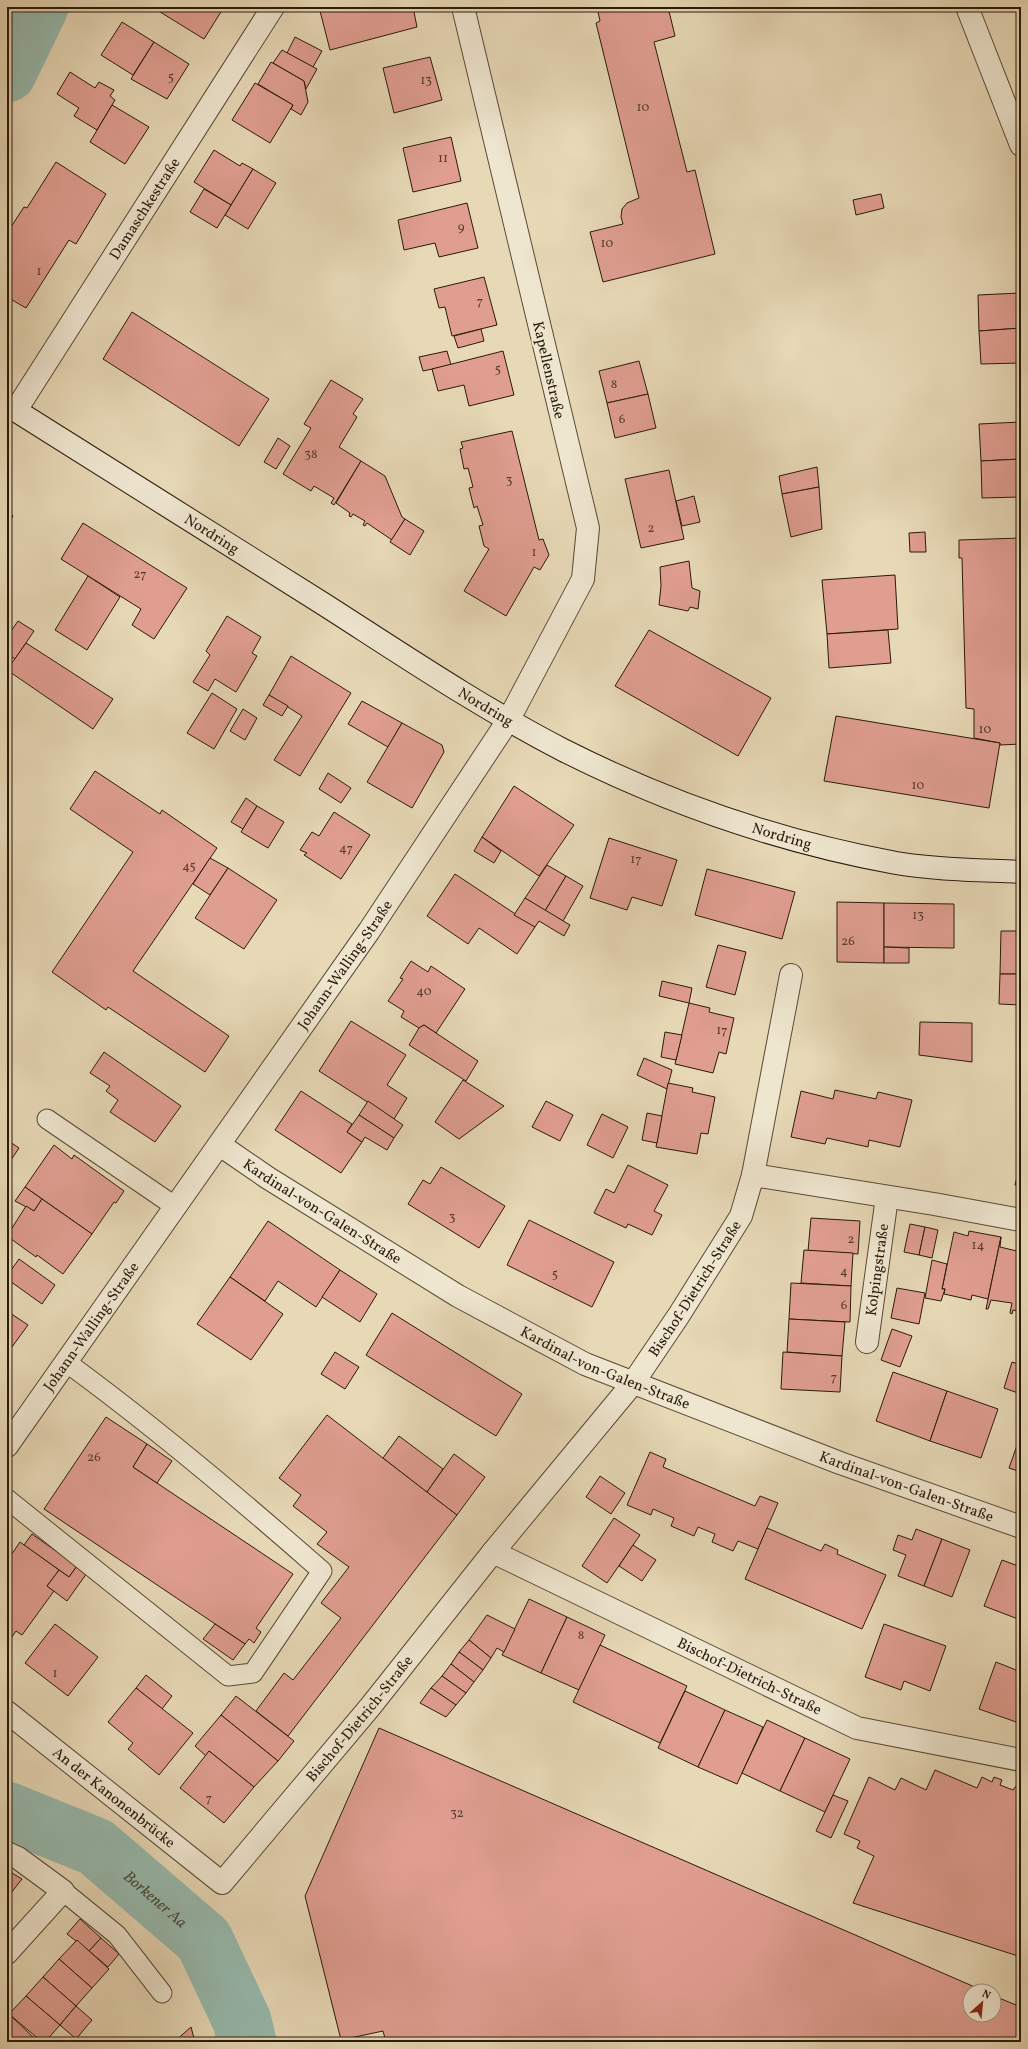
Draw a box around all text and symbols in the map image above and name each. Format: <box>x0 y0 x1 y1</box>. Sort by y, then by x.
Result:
house number: 5 <box>168 69 174 87</box>
house number: 13 <box>420 72 432 90</box>
house number: 10 <box>637 99 650 117</box>
house number: 11 <box>438 150 448 168</box>
street label: Damaschkestraße <box>105 154 186 265</box>
house number: 9 <box>458 219 465 237</box>
house number: 10 <box>601 235 614 253</box>
house number: 1 <box>36 263 42 281</box>
house number: 7 <box>477 293 483 311</box>
street label: Kapellenstraße <box>526 319 569 421</box>
house number: 5 <box>495 361 501 379</box>
house number: 8 <box>611 376 617 394</box>
house number: 6 <box>619 411 626 429</box>
house number: 38 <box>304 446 318 464</box>
house number: 3 <box>506 472 513 490</box>
street label: Nordring <box>180 510 243 560</box>
house number: 2 <box>648 520 655 538</box>
house number: 1 <box>531 544 537 562</box>
house number: 27 <box>134 566 146 584</box>
street label: Nordring <box>453 683 517 733</box>
house number: 10 <box>979 721 992 739</box>
house number: 10 <box>912 777 925 795</box>
street label: Nordring <box>749 819 814 856</box>
house number: 47 <box>339 840 353 858</box>
house number: 17 <box>630 851 642 869</box>
house number: 45 <box>182 858 196 876</box>
street label: Johann-Walling-Straße <box>294 897 399 1035</box>
house number: 13 <box>912 907 924 925</box>
house number: 26 <box>841 933 855 951</box>
house number: 40 <box>416 983 432 1001</box>
house number: 17 <box>716 1022 728 1040</box>
street label: Kardinal-von-Galen-Straße <box>238 1155 405 1270</box>
house number: 3 <box>449 1209 456 1227</box>
street label: Bischof-Dietrich-Straße <box>645 1217 748 1362</box>
street label: Kolpingstraße <box>862 1222 895 1318</box>
house number: 2 <box>848 1231 855 1249</box>
house number: 14 <box>972 1237 985 1255</box>
street label: Johann-Walling-Straße <box>39 1258 145 1396</box>
house number: 4 <box>840 1263 848 1281</box>
house number: 5 <box>552 1266 558 1284</box>
house number: 6 <box>841 1297 848 1315</box>
street label: Kardinal-von-Galen-Straße <box>516 1322 693 1416</box>
house number: 7 <box>831 1369 837 1387</box>
street label: Kardinal-von-Galen-Straße <box>816 1447 996 1528</box>
house number: 26 <box>87 1449 101 1467</box>
house number: 8 <box>578 1627 584 1645</box>
street label: Bischof-Dietrich-Straße <box>673 1634 825 1721</box>
street label: Bischof-Dietrich-Straße <box>302 1652 419 1787</box>
house number: 1 <box>52 1665 58 1683</box>
street label: An der Kanonenbrücke <box>47 1743 179 1854</box>
house number: 7 <box>206 1790 212 1808</box>
house number: 32 <box>450 1805 464 1823</box>
water label: Borkener Aa <box>118 1866 191 1934</box>
north arrow <box>962 1983 1002 2023</box>
text: N <box>979 1987 993 2004</box>

